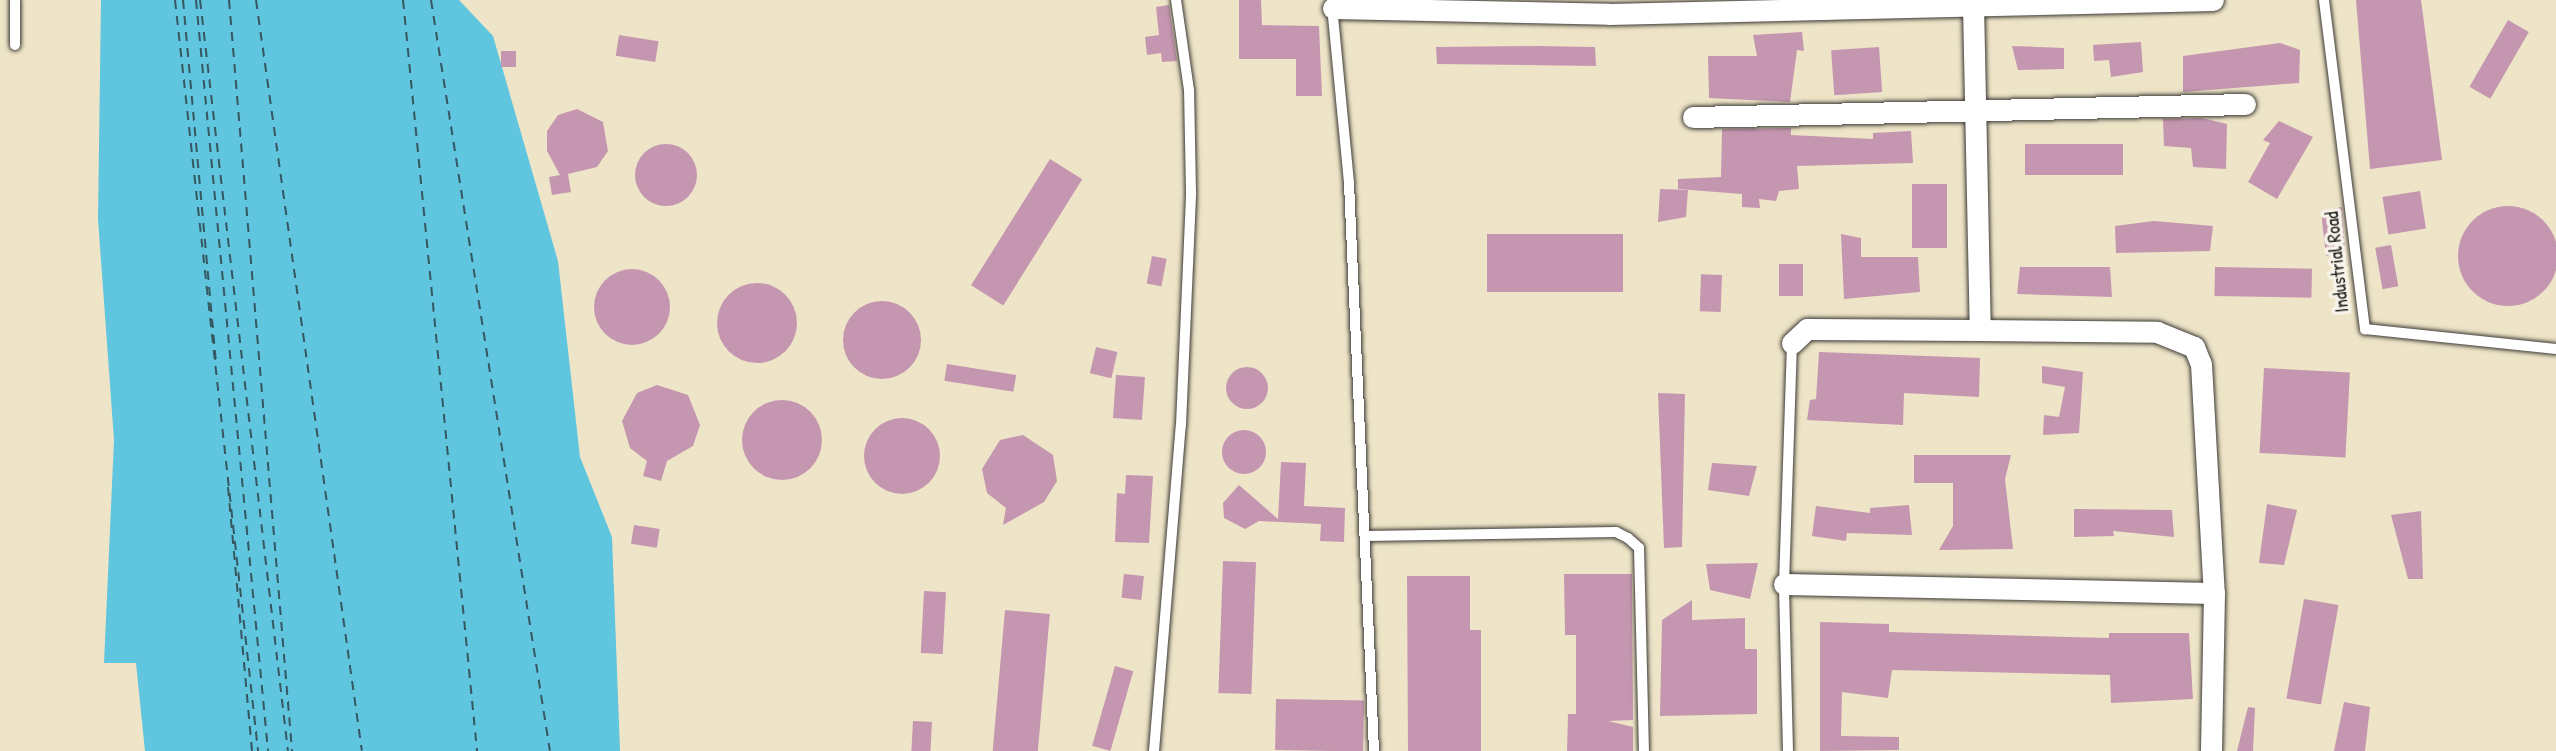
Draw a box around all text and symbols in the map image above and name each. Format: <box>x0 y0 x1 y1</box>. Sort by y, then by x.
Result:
street label: Industrial Road <box>2320 210 2354 314</box>

